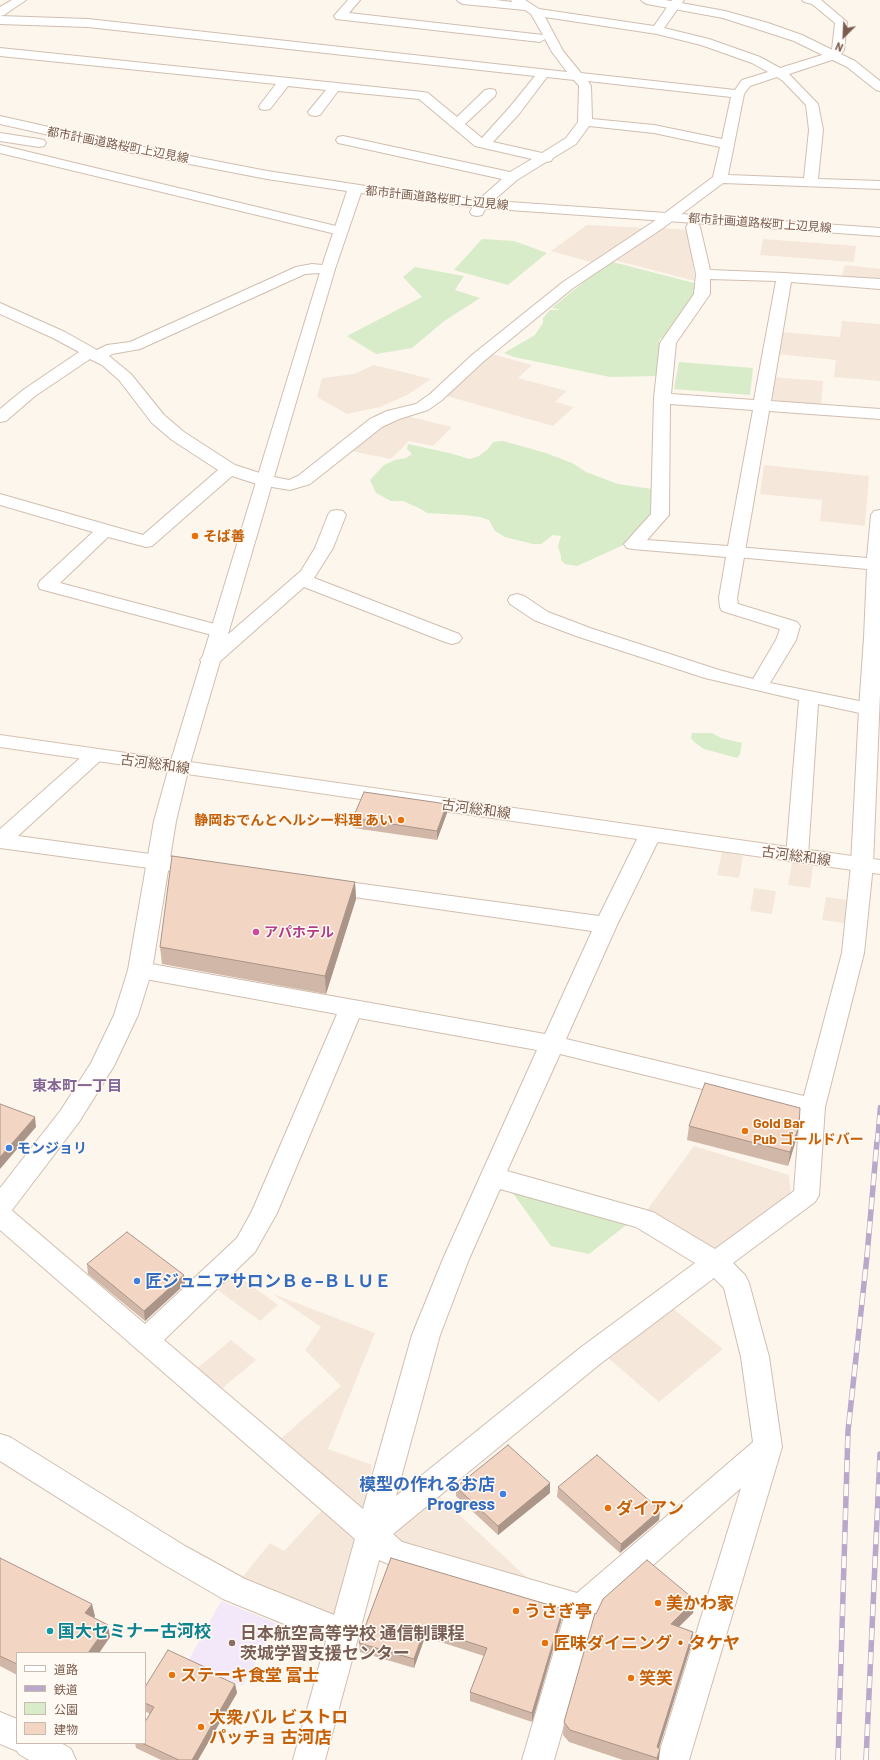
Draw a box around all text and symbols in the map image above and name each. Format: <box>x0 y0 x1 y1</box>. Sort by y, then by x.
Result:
north arrow <box>824 16 864 56</box>
text: N <box>833 40 845 55</box>
street label: 都市計画道路桜町上辺見線 <box>46 124 190 166</box>
street label: 都市計画道路桜町上辺見線 <box>365 183 509 213</box>
street label: 都市計画道路桜町上辺見線 <box>688 211 832 235</box>
place label: そば善 <box>203 528 245 544</box>
marker: そば善 <box>190 531 200 541</box>
street label: 古河総和線 <box>119 751 191 777</box>
street label: 古河総和線 <box>440 796 512 822</box>
place label: 静岡おでんとヘルシー料理 あい <box>194 812 393 828</box>
marker: 静岡おでんとヘルシー料理 あい <box>396 815 406 825</box>
street label: 古河総和線 <box>760 843 832 869</box>
place label: アパホテル <box>264 924 334 940</box>
marker: アパホテル <box>251 927 261 937</box>
district label: 東本町一丁目 <box>32 1077 122 1095</box>
place label: Gold Bar Pub ゴールドバー <box>753 1115 864 1148</box>
marker: Gold Bar Pub ゴールドバー <box>740 1126 750 1136</box>
place label: モンジョリ <box>17 1140 87 1156</box>
marker: モンジョリ <box>4 1143 14 1153</box>
place label: 匠ジュニアサロンＢｅ−ＢＬＵＥ <box>145 1271 391 1291</box>
marker: 匠ジュニアサロンＢｅ−ＢＬＵＥ <box>132 1276 142 1286</box>
place label: 模型の作れるお店 Progress <box>359 1474 495 1514</box>
marker: 模型の作れるお店 Progress <box>498 1489 508 1499</box>
place label: ダイアン <box>616 1498 684 1518</box>
marker: ダイアン <box>603 1503 613 1513</box>
place label: 美かわ家 <box>666 1593 734 1613</box>
marker: 美かわ家 <box>653 1598 663 1608</box>
place label: うさぎ亭 <box>524 1601 592 1621</box>
marker: うさぎ亭 <box>511 1606 521 1616</box>
place label: 国大セミナー古河校 <box>58 1621 211 1641</box>
place label: 日本航空高等学校 通信制課程 茨城学習支援センター <box>240 1623 464 1663</box>
marker: 国大セミナー古河校 <box>45 1626 55 1636</box>
place label: 匠味ダイニング・タケヤ <box>553 1633 740 1653</box>
marker: 日本航空高等学校 通信制課程 茨城学習支援センター <box>227 1638 237 1648</box>
marker: 匠味ダイニング・タケヤ <box>540 1638 550 1648</box>
legend <box>16 1652 146 1744</box>
text: 道路 <box>54 1662 78 1676</box>
place label: ステーキ食堂 富士 <box>180 1665 319 1685</box>
place label: 笑笑 <box>639 1668 673 1688</box>
marker: ステーキ食堂 富士 <box>167 1670 177 1680</box>
marker: 笑笑 <box>626 1673 636 1683</box>
text: 鉄道 <box>54 1682 78 1696</box>
text: 公園 <box>54 1702 78 1716</box>
place label: 大衆バル ビストロ パッチョ 古河店 <box>209 1707 348 1747</box>
text: 建物 <box>54 1722 78 1736</box>
marker: 大衆バル ビストロ パッチョ 古河店 <box>196 1722 206 1732</box>

